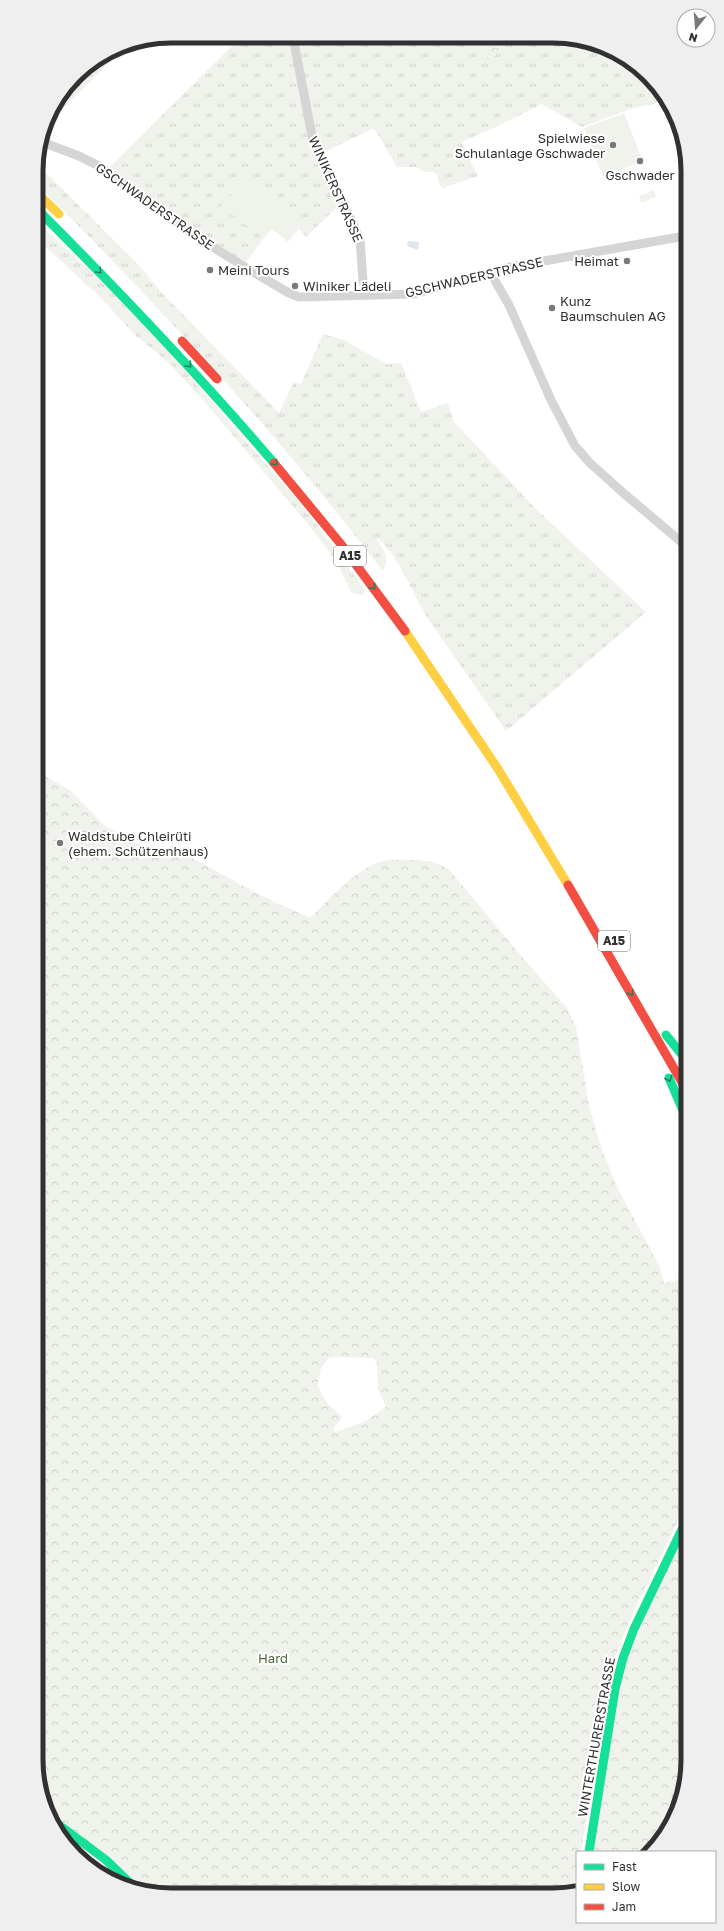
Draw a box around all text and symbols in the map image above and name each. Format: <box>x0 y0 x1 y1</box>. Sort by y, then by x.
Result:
north arrow <box>676 8 716 48</box>
text: N <box>687 31 699 45</box>
place label: Spielwiese Schulanlage Gschwader <box>455 130 605 161</box>
street label: WINIKERSTRASSE <box>305 133 367 245</box>
marker: Spielwiese Schulanlage Gschwader <box>608 140 618 150</box>
marker: Gschwader <box>635 156 645 166</box>
street label: GSCHWADERSTRASSE <box>93 159 217 253</box>
place label: Gschwader <box>605 167 675 183</box>
street label: GSCHWADERSTRASSE <box>404 253 544 301</box>
place label: Heimat <box>574 253 619 269</box>
marker: Heimat <box>622 256 632 266</box>
place label: Meini Tours <box>218 262 290 278</box>
marker: Meini Tours <box>205 265 215 275</box>
one-way arrow <box>94 266 102 274</box>
place label: Winiker Lädeli <box>303 278 391 294</box>
marker: Winiker Lädeli <box>290 281 300 291</box>
place label: Kunz Baumschulen AG <box>560 293 666 324</box>
marker: Kunz Baumschulen AG <box>547 303 557 313</box>
one-way arrow <box>184 360 191 368</box>
one-way arrow <box>270 458 277 465</box>
road number: A15 <box>334 546 366 566</box>
one-way arrow <box>368 582 375 589</box>
place label: Waldstube Chleirüti (ehem. Schützenhaus) <box>68 828 209 859</box>
marker: Waldstube Chleirüti (ehem. Schützenhaus) <box>55 838 65 848</box>
road number: A15 <box>598 931 630 951</box>
one-way arrow <box>626 989 633 996</box>
one-way arrow <box>664 1074 672 1082</box>
park label: Hard <box>258 1650 288 1666</box>
street label: WINTERTHURERSTRASSE <box>574 1656 618 1818</box>
legend <box>576 1851 716 1923</box>
text: Fast <box>612 1859 637 1874</box>
text: Slow <box>612 1879 640 1894</box>
text: Jam <box>612 1899 636 1914</box>

